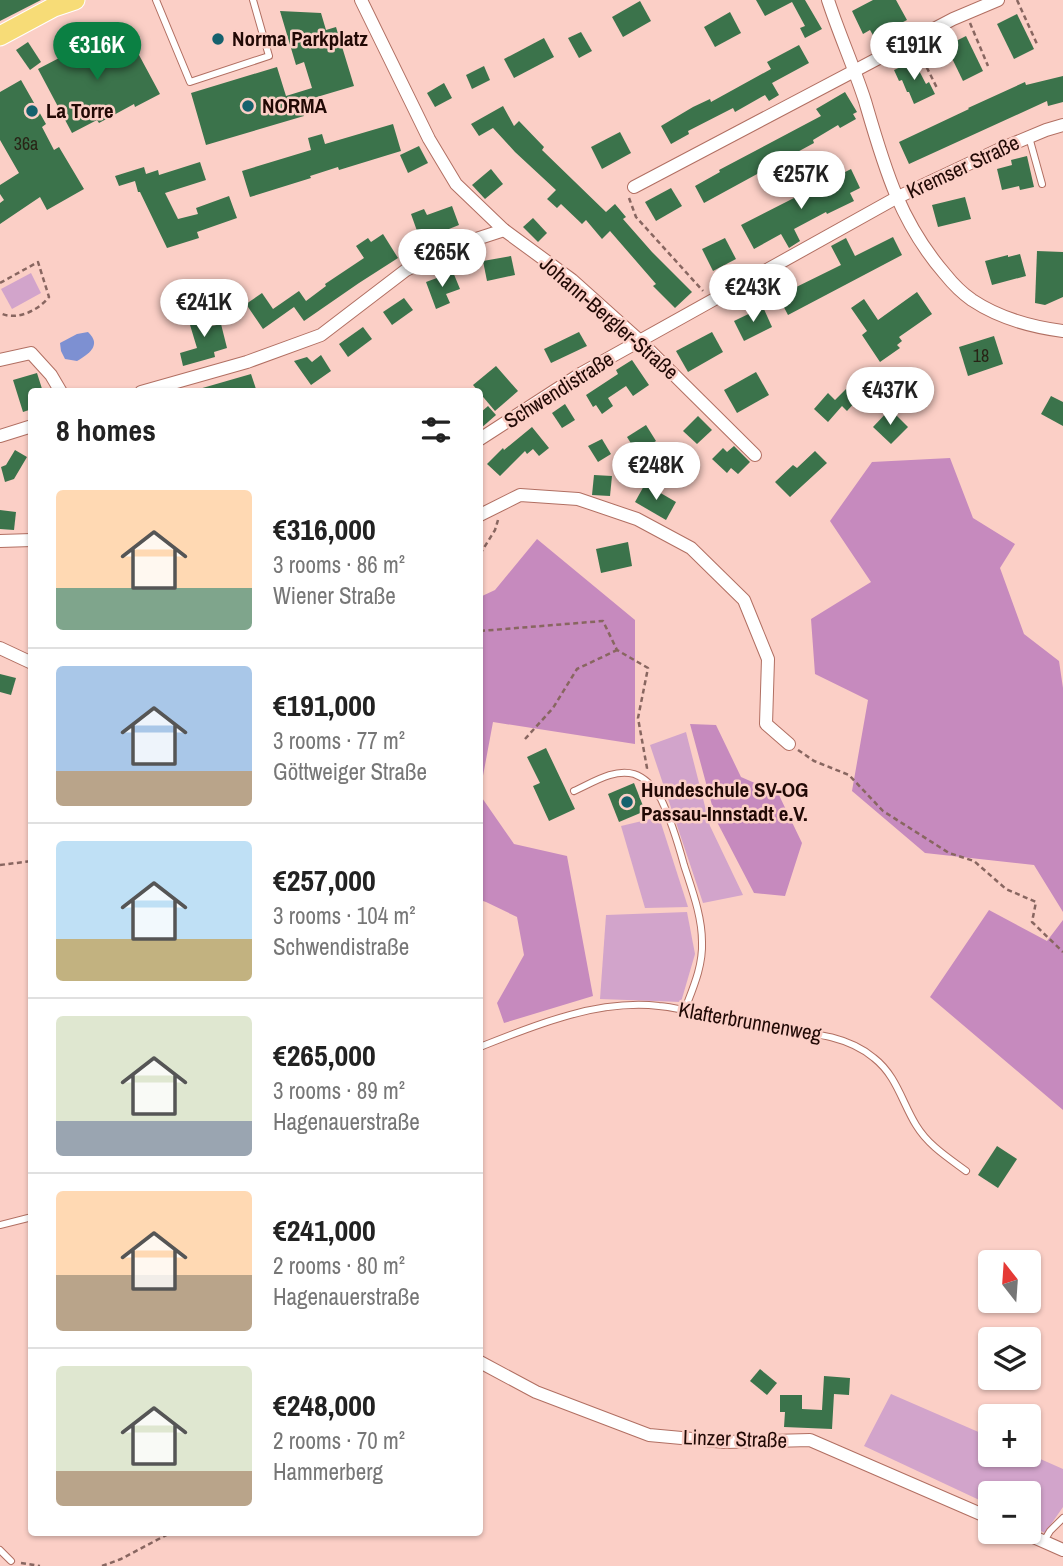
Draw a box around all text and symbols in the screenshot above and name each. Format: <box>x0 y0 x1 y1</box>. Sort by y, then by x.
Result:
pin: €316K <box>48 22 146 82</box>
pin: €191K <box>865 22 963 82</box>
place label: Norma Parkplatz <box>232 24 368 53</box>
text: €316K <box>69 29 125 60</box>
text: €191K <box>886 29 942 60</box>
marker: Norma Parkplatz <box>210 31 226 47</box>
place label: NORMA <box>262 91 328 120</box>
place label: La Torre <box>46 96 114 125</box>
marker: NORMA <box>240 98 256 114</box>
marker: La Torre <box>24 103 40 119</box>
street label: Kremser Straße <box>902 128 1024 205</box>
house number: 36a <box>14 131 38 156</box>
pin: €257K <box>752 152 850 211</box>
text: €257K <box>773 158 829 189</box>
pin: €265K <box>393 230 491 289</box>
text: €265K <box>414 236 470 267</box>
street label: Johann-Bergler-Straße <box>534 249 685 386</box>
pin: €243K <box>704 264 802 324</box>
text: €243K <box>725 271 781 302</box>
pin: €241K <box>155 280 253 339</box>
text: €241K <box>176 286 232 317</box>
house number: 18 <box>973 343 989 368</box>
street label: Schwendistraße <box>498 344 619 435</box>
pin: €437K <box>841 368 939 427</box>
text: €437K <box>862 374 918 405</box>
text: 8 homes <box>56 410 156 450</box>
icon: filters <box>417 411 455 449</box>
pin: €248K <box>607 442 705 502</box>
text: €248K <box>628 449 684 480</box>
text: €316,000 <box>273 509 376 549</box>
icon: home <box>112 518 196 602</box>
text: 3 rooms · 86 m² <box>273 549 405 580</box>
text: Wiener Straße <box>273 580 396 611</box>
text: €191,000 <box>273 685 376 725</box>
icon: home <box>112 694 196 778</box>
text: 3 rooms · 77 m² <box>273 725 405 756</box>
text: Göttweiger Straße <box>273 756 427 787</box>
place label: Hundeschule SV-OG Passau-Innstadt e.V. <box>641 775 808 828</box>
marker: Hundeschule SV-OG Passau-Innstadt e.V. <box>619 794 635 810</box>
text: €257,000 <box>273 860 376 900</box>
icon: home <box>112 869 196 953</box>
text: 3 rooms · 104 m² <box>273 900 416 931</box>
text: Schwendistraße <box>273 931 409 962</box>
street label: Klafterbrunnenweg <box>676 995 824 1048</box>
text: €265,000 <box>273 1035 376 1075</box>
icon: home <box>112 1044 196 1128</box>
text: 3 rooms · 89 m² <box>273 1075 405 1106</box>
text: Hagenauerstraße <box>273 1106 420 1137</box>
text: €241,000 <box>273 1210 376 1250</box>
icon: home <box>112 1219 196 1303</box>
text: 2 rooms · 80 m² <box>273 1250 405 1281</box>
north arrow <box>978 1250 1041 1312</box>
map controls <box>978 1250 1041 1544</box>
text: Hagenauerstraße <box>273 1281 420 1312</box>
button: layers <box>978 1327 1041 1390</box>
text: €248,000 <box>273 1385 376 1425</box>
icon: home <box>112 1394 196 1478</box>
button: + <box>978 1404 1041 1467</box>
street label: Linzer Straße <box>682 1422 788 1455</box>
text: 2 rooms · 70 m² <box>273 1425 405 1456</box>
text: Hammerberg <box>273 1456 383 1487</box>
button: − <box>978 1481 1041 1544</box>

